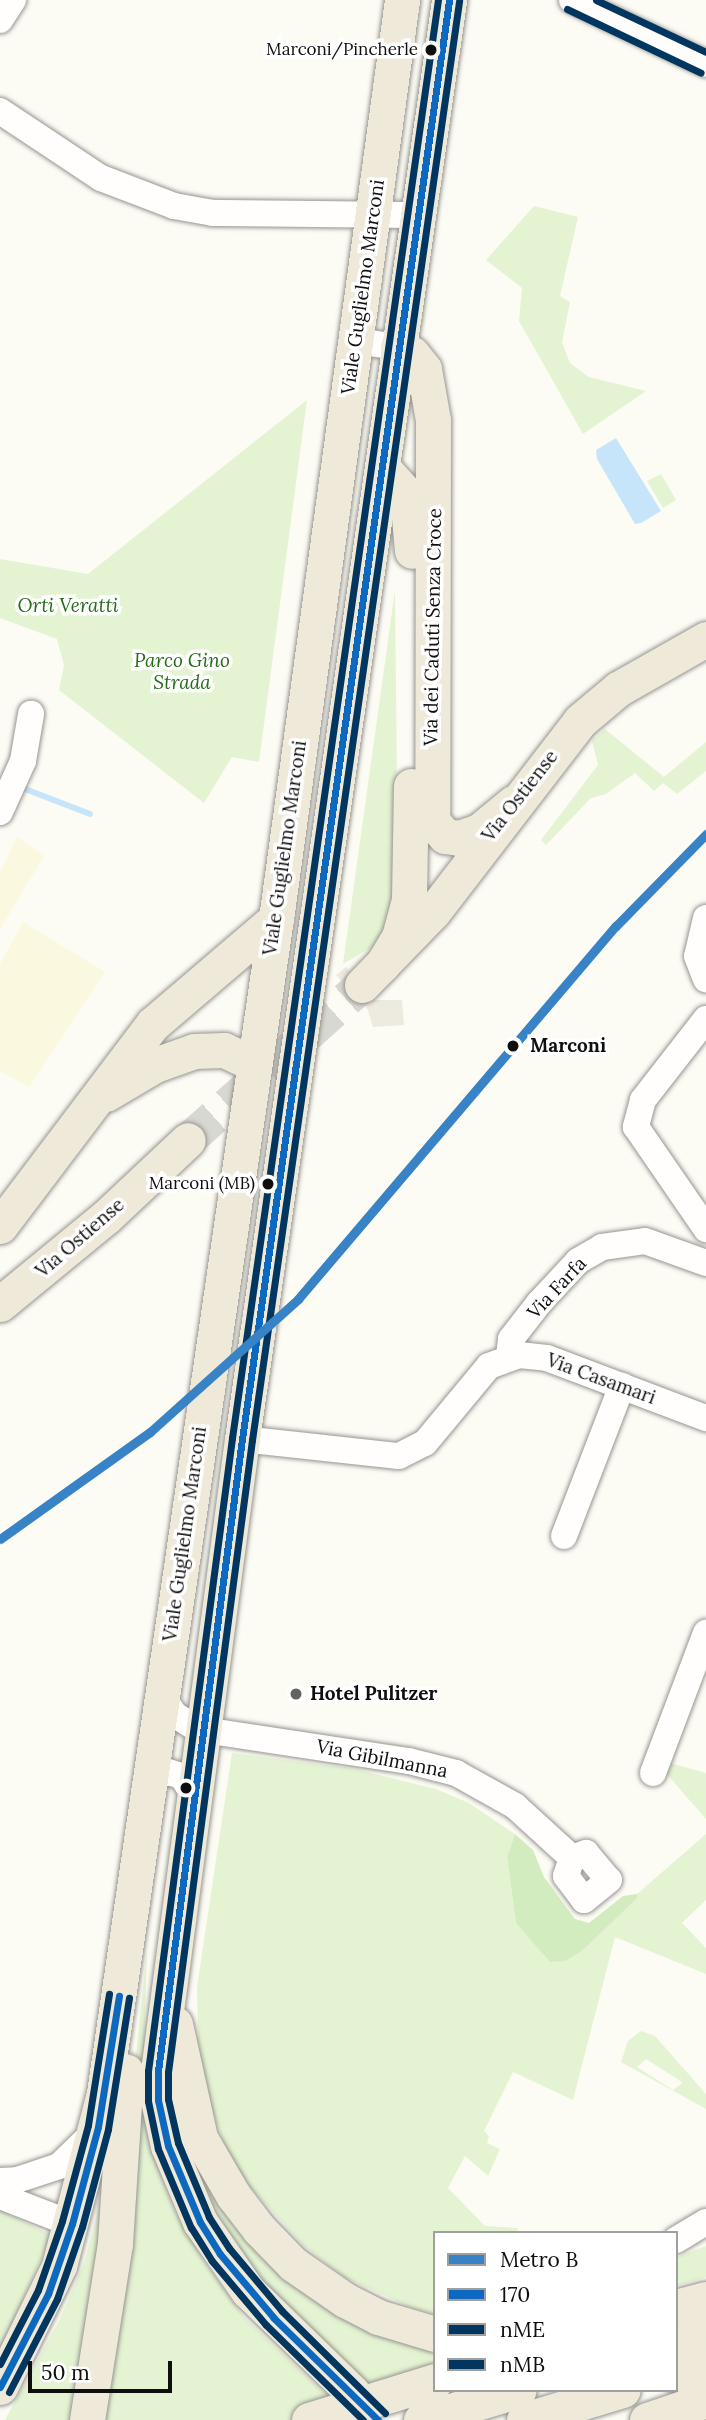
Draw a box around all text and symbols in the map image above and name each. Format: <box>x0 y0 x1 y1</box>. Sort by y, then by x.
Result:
place label: Marconi/Pincherle <box>266 40 418 60</box>
marker: Marconi/Pincherle <box>424 43 438 57</box>
street label: Viale Guglielmo Marconi <box>337 178 389 396</box>
street label: Via dei Caduti Senza Croce <box>420 508 446 746</box>
park label: Orti Veratti <box>18 595 118 617</box>
park label: Parco Gino Strada <box>134 650 230 694</box>
street label: Viale Guglielmo Marconi <box>259 739 311 957</box>
street label: Via Ostiense <box>477 746 563 846</box>
marker: Marconi <box>502 1035 524 1057</box>
place label: Marconi <box>530 1035 606 1057</box>
place label: Marconi (MB) <box>149 1174 255 1194</box>
marker: Marconi (MB) <box>261 1177 275 1191</box>
street label: Via Ostiense <box>31 1193 129 1283</box>
street label: Via Farfa <box>523 1252 591 1324</box>
street label: Via Casamari <box>543 1349 659 1409</box>
street label: Viale Guglielmo Marconi <box>159 1425 211 1643</box>
place label: Hotel Pulitzer <box>310 1683 437 1705</box>
marker: Hotel Pulitzer <box>288 1686 304 1702</box>
street label: Via Gibilmanna <box>314 1735 450 1783</box>
unlabelled marker <box>179 1781 193 1795</box>
legend <box>433 2231 678 2392</box>
text: Metro B <box>500 2246 578 2273</box>
text: 170 <box>500 2281 530 2308</box>
text: nME <box>500 2316 545 2343</box>
scale bar <box>32 2346 175 2390</box>
text: nMB <box>500 2351 545 2378</box>
text: 50 m <box>41 2359 90 2386</box>

